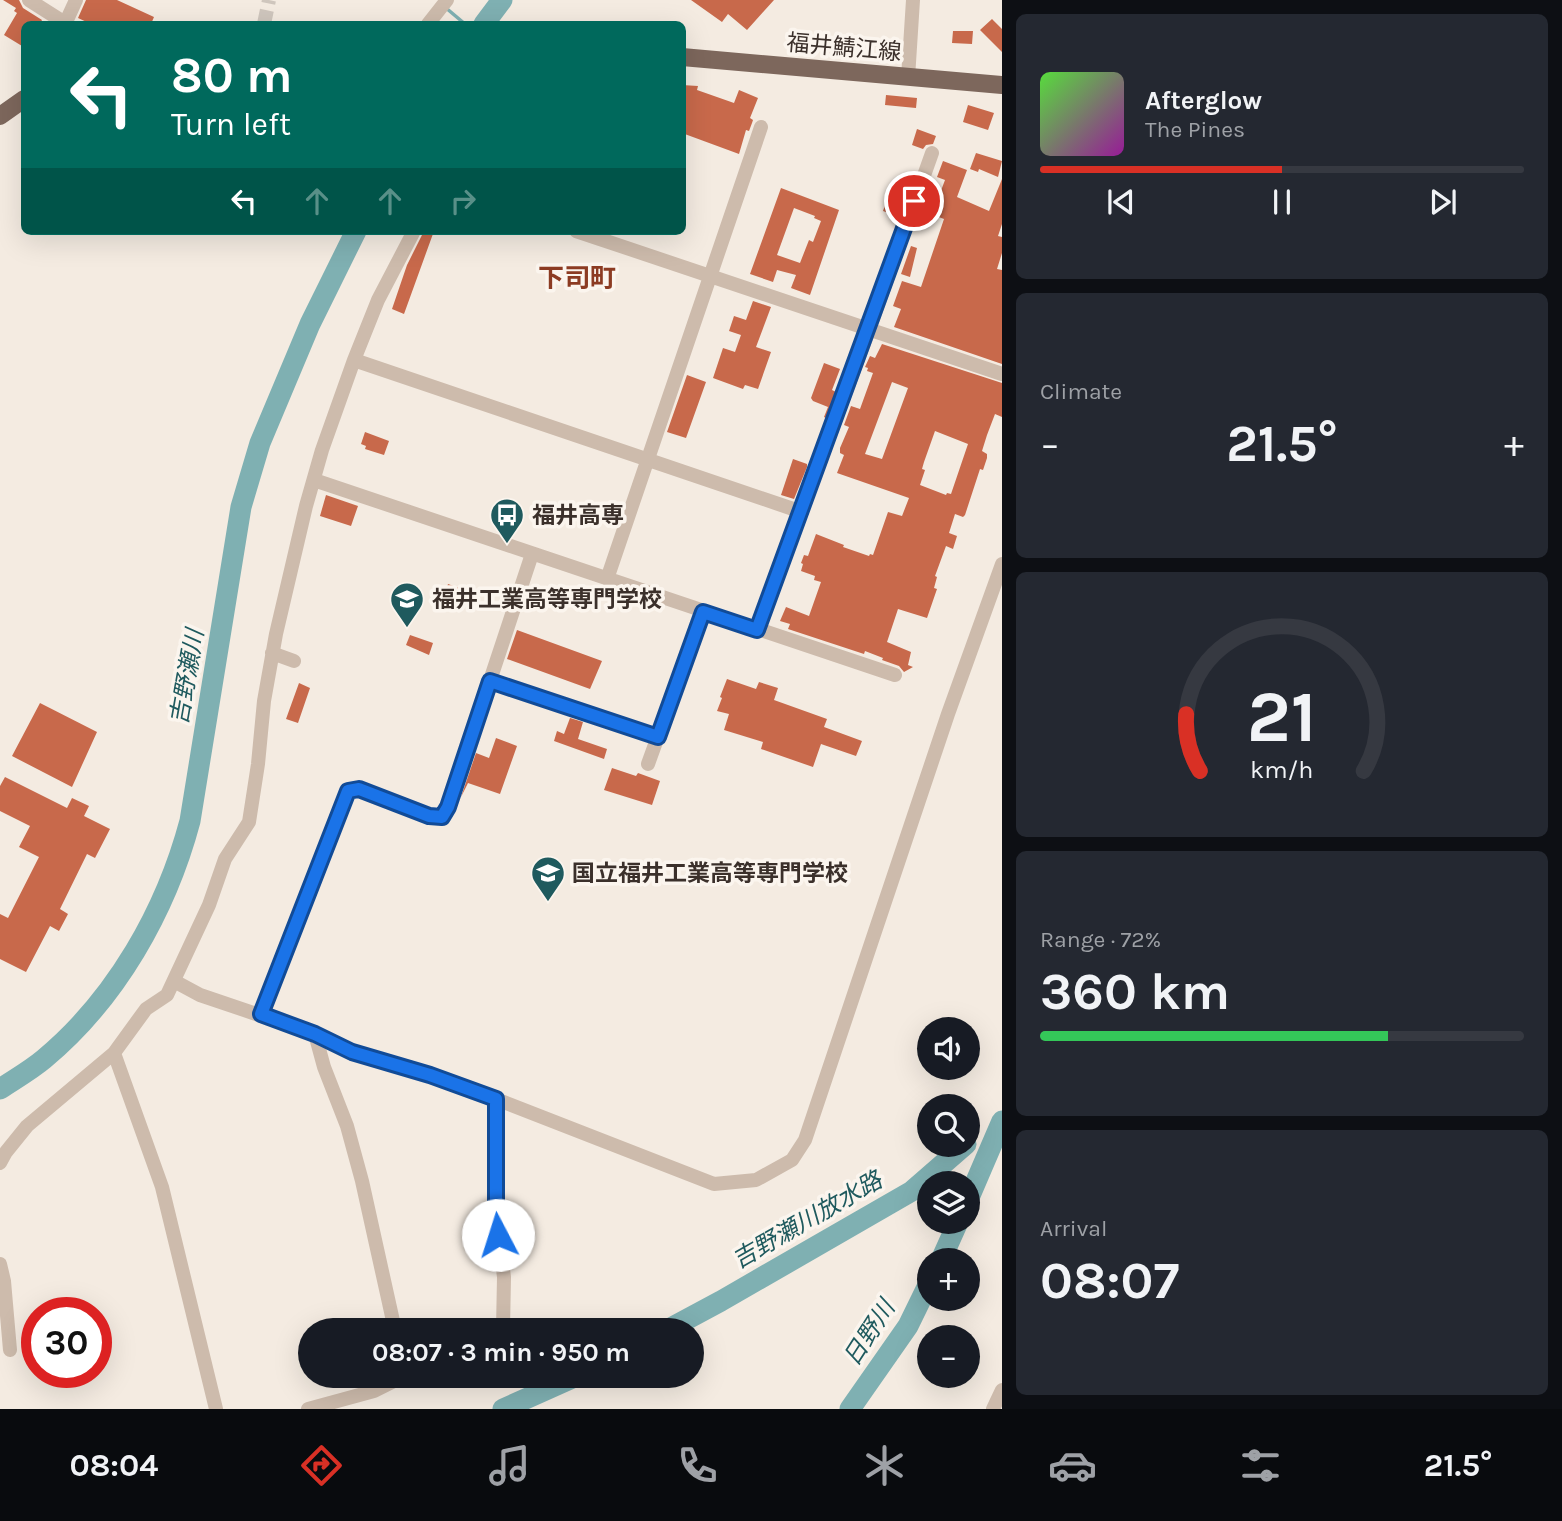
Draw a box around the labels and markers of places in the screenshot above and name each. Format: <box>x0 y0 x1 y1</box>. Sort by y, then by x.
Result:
pin <box>884 171 944 231</box>
bus stop icon: 福井高専 <box>488 496 526 545</box>
place label: 福井高専 <box>532 502 624 529</box>
school or university icon: 福井工業高等専門学校 <box>388 580 426 629</box>
place label: 福井工業高等専門学校 <box>432 586 662 613</box>
school or university icon: 国立福井工業高等専門学校 <box>529 854 567 903</box>
place label: 国立福井工業高等専門学校 <box>572 860 848 887</box>

